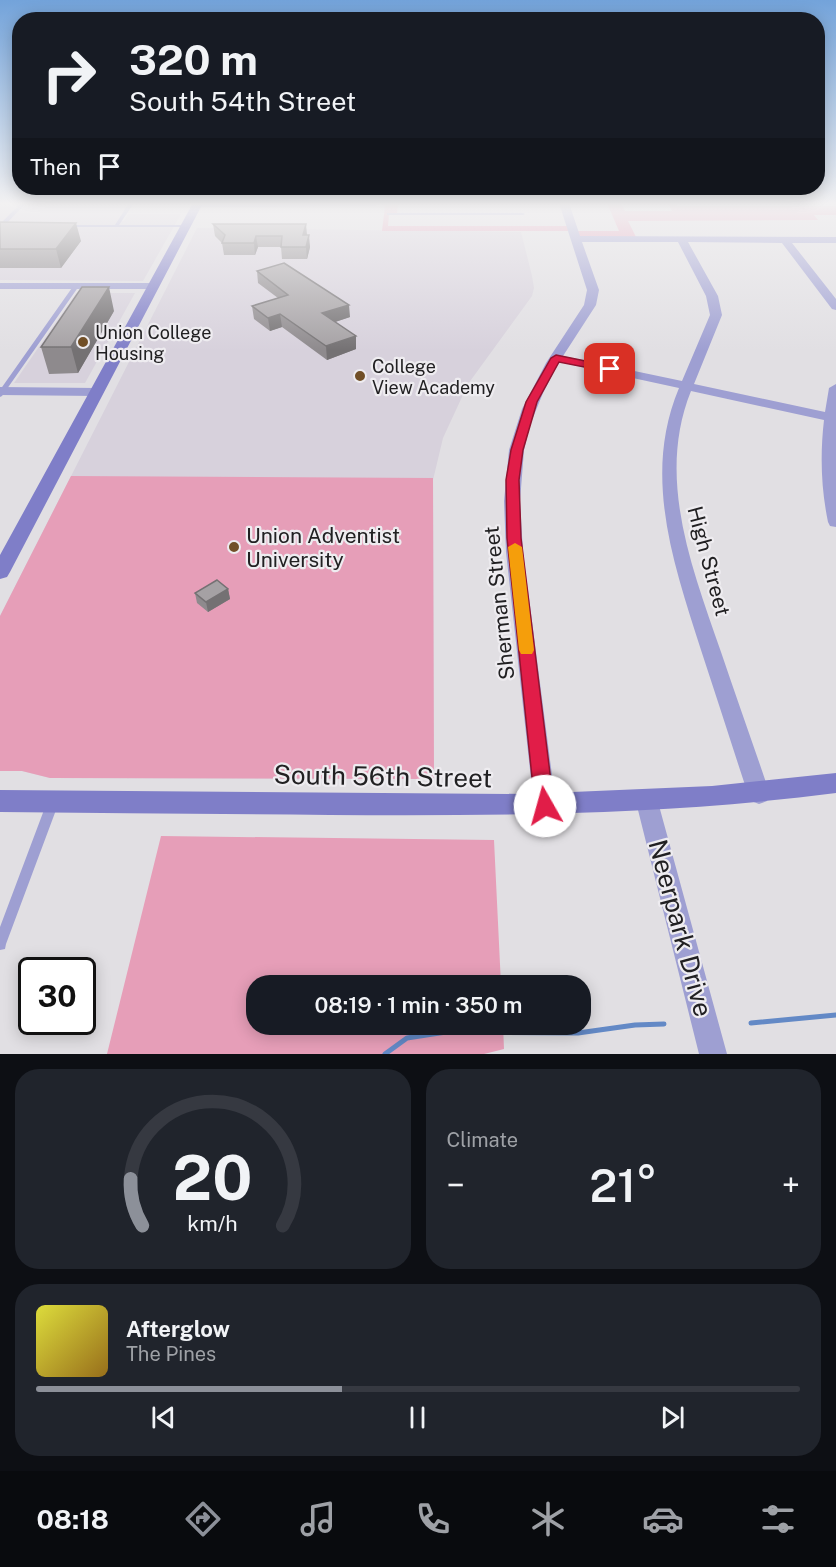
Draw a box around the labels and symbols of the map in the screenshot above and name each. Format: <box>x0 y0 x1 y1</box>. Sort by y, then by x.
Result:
place label: Union College Housing <box>95 322 211 364</box>
marker: Union College Housing <box>76 335 90 349</box>
pin <box>584 343 635 394</box>
place label: College View Academy <box>372 356 495 398</box>
marker: College View Academy <box>353 369 367 383</box>
street label: High Street <box>682 503 736 619</box>
place label: Union Adventist University <box>246 523 400 572</box>
street label: Sherman Street <box>478 525 520 681</box>
marker: Union Adventist University <box>227 540 241 554</box>
street label: South 56th Street <box>273 759 493 793</box>
position arrow <box>513 774 577 838</box>
street label: Neerpark Drive <box>642 836 720 1020</box>
speed limit sign: 30 <box>18 957 96 1035</box>

